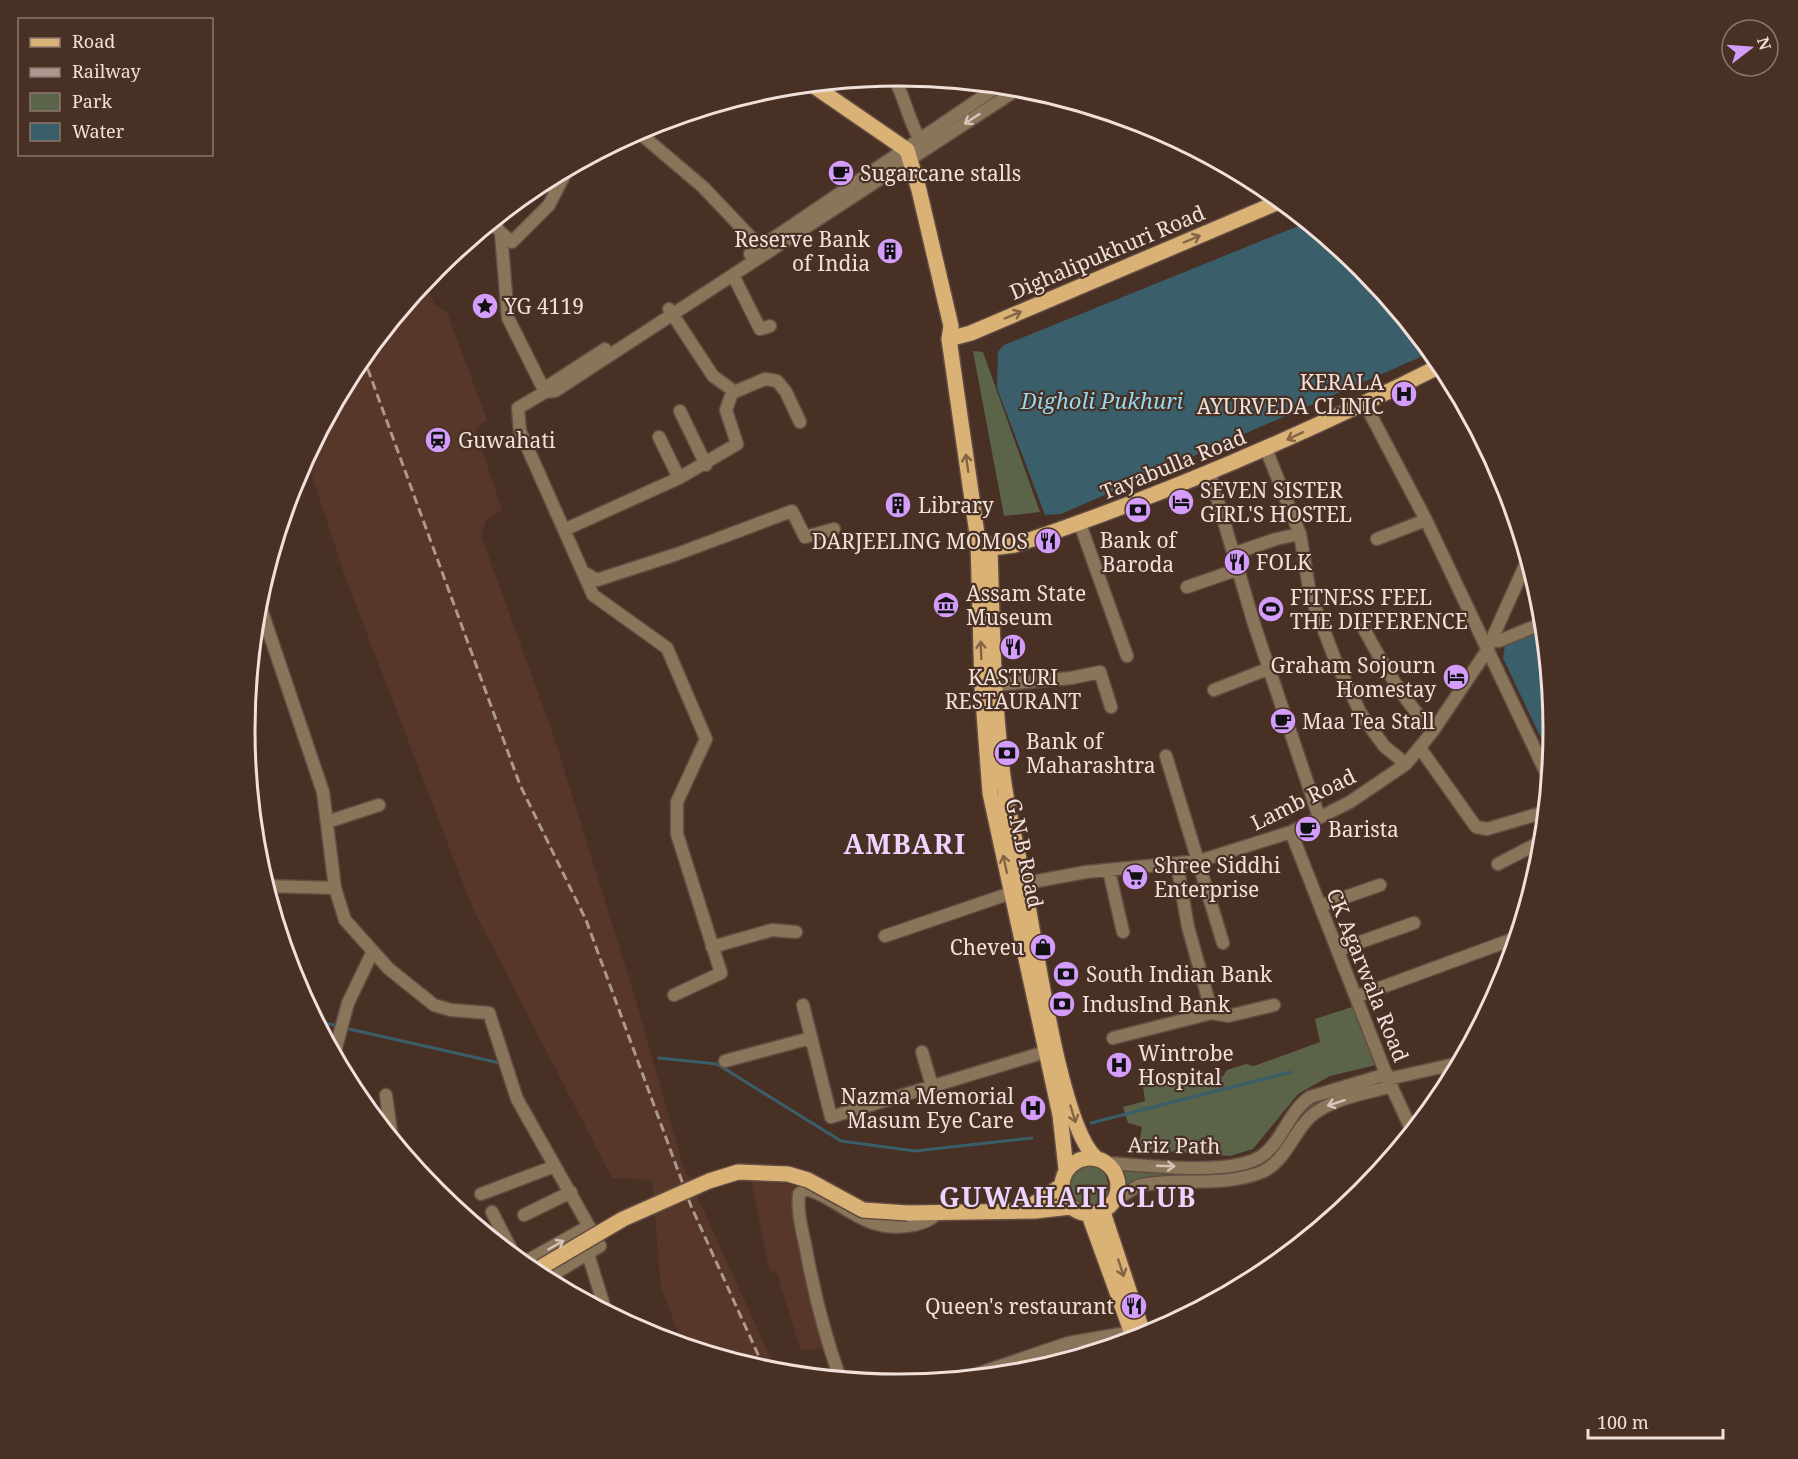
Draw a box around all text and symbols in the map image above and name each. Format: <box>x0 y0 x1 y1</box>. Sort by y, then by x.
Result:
legend <box>18 18 213 156</box>
north arrow <box>1720 18 1780 78</box>
text: Road <box>72 29 115 53</box>
text: N <box>1752 34 1777 53</box>
text: Railway <box>72 59 142 83</box>
text: Park <box>72 89 112 113</box>
one-way arrow <box>965 113 981 125</box>
text: Water <box>72 119 125 143</box>
cafe icon: Sugarcane stalls <box>826 158 856 188</box>
place label: Sugarcane stalls <box>860 159 1021 187</box>
street label: Dighalipukhuri Road <box>1005 198 1209 306</box>
place label: Reserve Bank of India <box>734 225 871 277</box>
one-way arrow <box>1183 233 1201 244</box>
building icon: Reserve Bank of India <box>875 236 905 266</box>
place icon: YG 4119 <box>470 291 500 321</box>
place label: YG 4119 <box>503 292 584 320</box>
one-way arrow <box>1003 309 1021 320</box>
place label: KERALA AYURVEDA CLINIC <box>1197 368 1384 420</box>
hospital icon: KERALA AYURVEDA CLINIC <box>1389 379 1419 409</box>
water label: Digholi Pukhuri <box>1020 385 1184 415</box>
street label: Tayabulla Road <box>1096 422 1250 506</box>
station icon: Guwahati <box>423 425 453 455</box>
place label: Guwahati <box>458 426 556 454</box>
one-way arrow <box>1287 431 1305 442</box>
one-way arrow <box>962 453 973 473</box>
place label: SEVEN SISTER GIRL'S HOSTEL <box>1200 476 1352 528</box>
hotel icon: SEVEN SISTER GIRL'S HOSTEL <box>1166 487 1196 517</box>
building icon: Library <box>883 490 913 520</box>
place label: Library <box>918 491 994 519</box>
bank icon: Bank of Baroda <box>1123 495 1153 525</box>
restaurant icon: DARJEELING MOMOS <box>1033 526 1063 556</box>
place label: Bank of Baroda <box>1100 526 1179 578</box>
place label: DARJEELING MOMOS <box>812 527 1028 555</box>
restaurant icon: FOLK <box>1222 547 1252 577</box>
place label: FOLK <box>1256 548 1312 576</box>
place label: Assam State Museum <box>966 579 1086 631</box>
place label: FITNESS FEEL THE DIFFERENCE <box>1290 583 1468 635</box>
museum icon: Assam State Museum <box>931 590 961 620</box>
sports icon: FITNESS FEEL THE DIFFERENCE <box>1256 594 1286 624</box>
restaurant icon: KASTURI RESTAURANT <box>998 632 1028 662</box>
one-way arrow <box>975 640 986 660</box>
place label: Graham Sojourn Homestay <box>1271 651 1436 703</box>
hotel icon: Graham Sojourn Homestay <box>1441 662 1471 692</box>
place label: KASTURI RESTAURANT <box>945 663 1081 715</box>
cafe icon: Maa Tea Stall <box>1268 706 1298 736</box>
place label: Maa Tea Stall <box>1302 707 1435 735</box>
place label: Bank of Maharashtra <box>1026 727 1155 779</box>
bank icon: Bank of Maharashtra <box>992 738 1022 768</box>
street label: Lamb Road <box>1246 761 1360 837</box>
street label: G.N.B Road <box>1000 796 1050 910</box>
cafe icon: Barista <box>1293 814 1323 844</box>
place label: Barista <box>1328 815 1399 843</box>
district label: AMBARI <box>843 825 967 862</box>
place label: Shree Siddhi Enterprise <box>1154 851 1281 903</box>
one-way arrow <box>999 854 1010 874</box>
supermarket icon: Shree Siddhi Enterprise <box>1120 862 1150 892</box>
street label: CK Agarwala Road <box>1320 884 1416 1066</box>
shop icon: Cheveu <box>1028 932 1058 962</box>
place label: Cheveu <box>950 933 1024 961</box>
bank icon: South Indian Bank <box>1051 959 1081 989</box>
place label: South Indian Bank <box>1086 960 1273 988</box>
bank icon: IndusInd Bank <box>1047 989 1077 1019</box>
place label: IndusInd Bank <box>1082 990 1231 1018</box>
place label: Wintrobe Hospital <box>1138 1039 1234 1091</box>
hospital icon: Wintrobe Hospital <box>1104 1050 1134 1080</box>
place label: Nazma Memorial Masum Eye Care <box>840 1082 1014 1134</box>
hospital icon: Nazma Memorial Masum Eye Care <box>1018 1093 1048 1123</box>
one-way arrow <box>1327 1098 1346 1109</box>
one-way arrow <box>1068 1104 1079 1123</box>
street label: Ariz Path <box>1127 1130 1221 1160</box>
one-way arrow <box>1155 1160 1175 1171</box>
district label: GUWAHATI CLUB <box>939 1178 1197 1215</box>
one-way arrow <box>547 1238 564 1250</box>
one-way arrow <box>1117 1258 1128 1277</box>
restaurant icon: Queen's restaurant <box>1119 1291 1149 1321</box>
place label: Queen's restaurant <box>925 1292 1114 1320</box>
scale bar <box>1588 1402 1723 1440</box>
text: 100 m <box>1597 1410 1649 1434</box>

